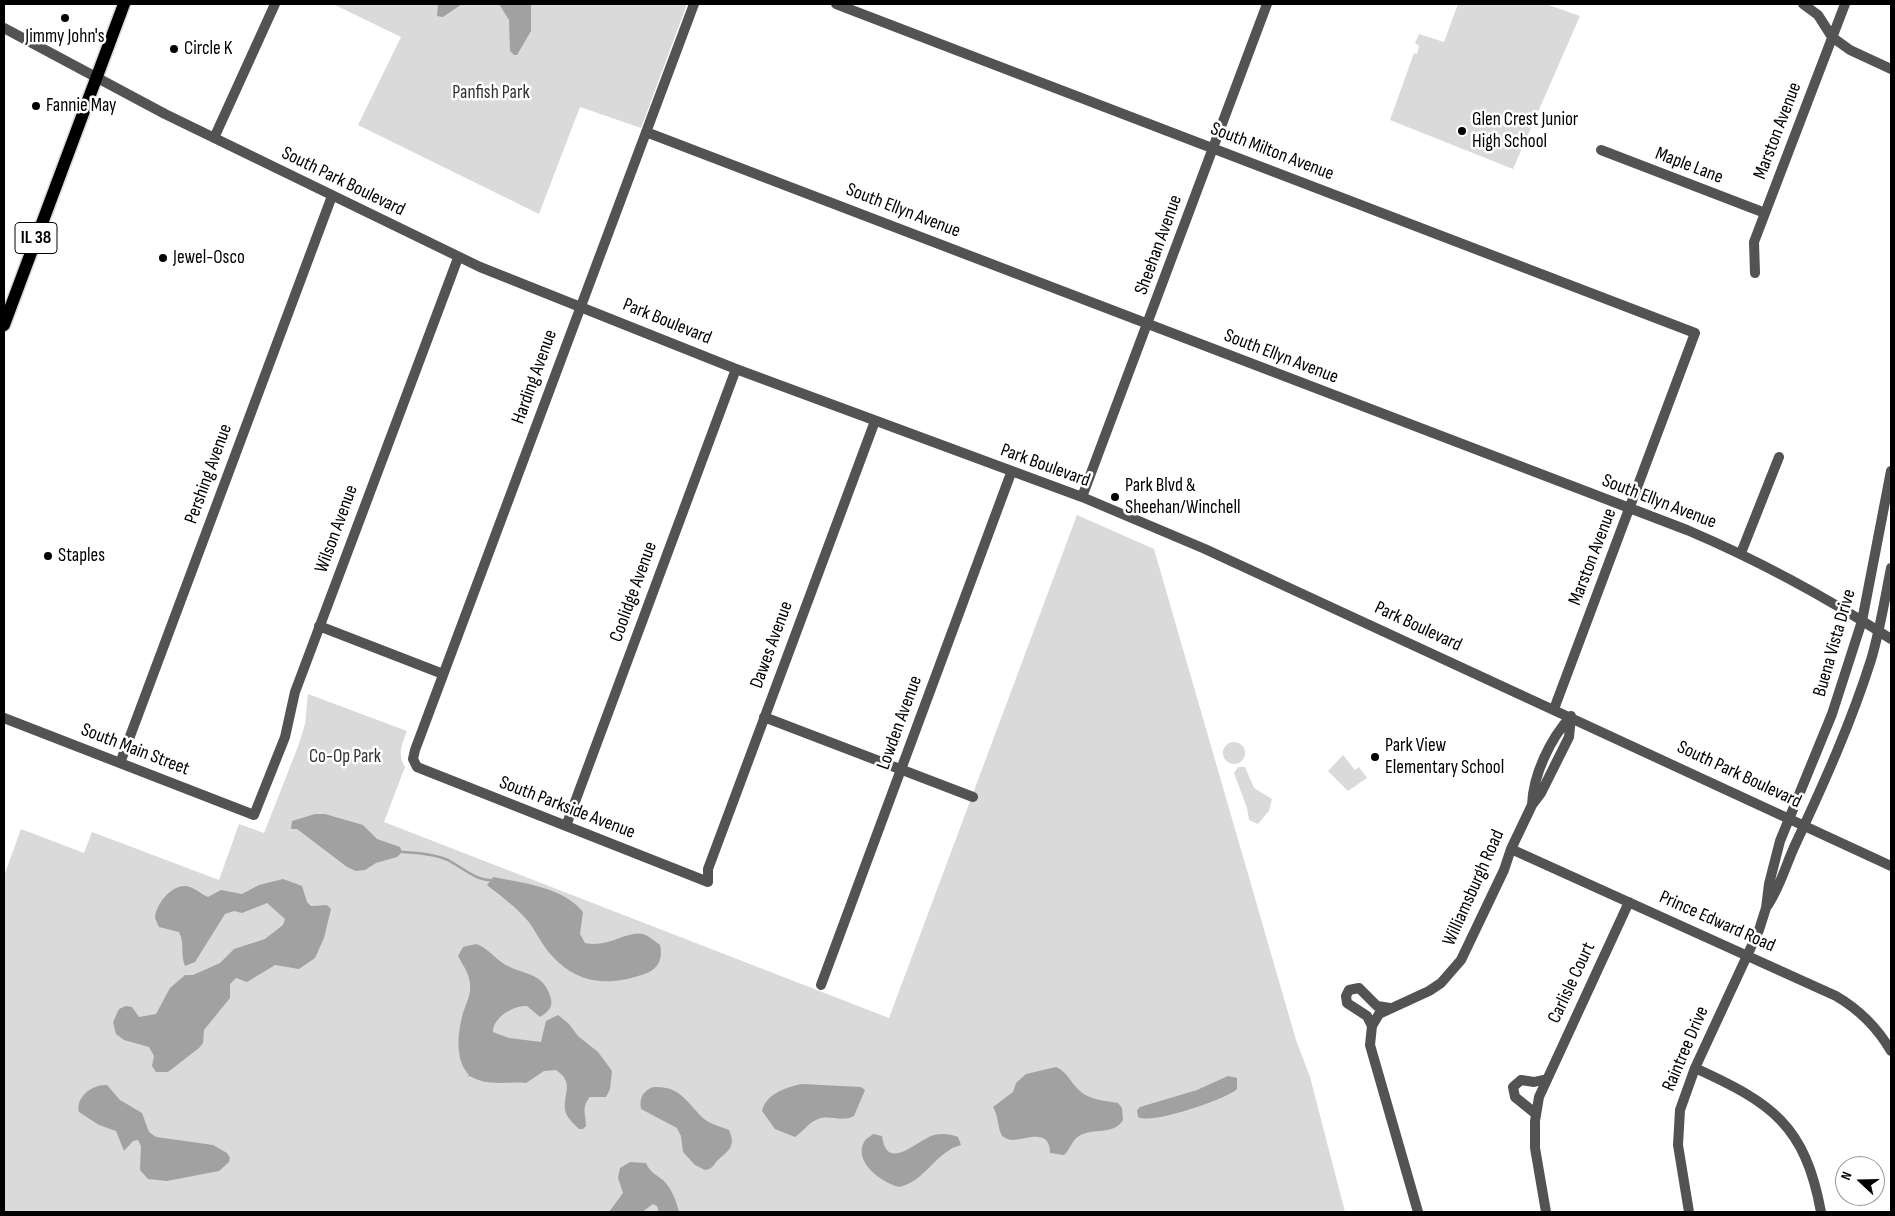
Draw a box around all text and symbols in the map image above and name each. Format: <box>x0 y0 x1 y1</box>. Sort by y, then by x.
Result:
marker: Jimmy John's <box>59 12 71 24</box>
place label: Jimmy John's <box>25 26 105 48</box>
place label: Circle K <box>184 38 232 60</box>
marker: Circle K <box>168 43 180 55</box>
street label: Marston Avenue <box>1749 79 1807 183</box>
park label: Panfish Park <box>452 82 530 104</box>
place label: Fannie May <box>46 95 116 117</box>
marker: Fannie May <box>30 100 42 112</box>
place label: Glen Crest Junior High School <box>1472 109 1578 153</box>
street label: South Milton Avenue <box>1207 118 1337 186</box>
marker: Glen Crest Junior High School <box>1456 125 1468 137</box>
street label: South Park Boulevard <box>278 142 408 222</box>
street label: Maple Lane <box>1652 143 1726 189</box>
street label: South Ellyn Avenue <box>843 179 963 243</box>
street label: Sheehan Avenue <box>1130 192 1188 298</box>
road number: IL 38 <box>15 222 57 254</box>
place label: Jewel-Osco <box>173 247 245 269</box>
marker: Jewel-Osco <box>157 252 169 264</box>
street label: Park Boulevard <box>619 294 715 350</box>
street label: South Ellyn Avenue <box>1221 325 1341 389</box>
street label: Harding Avenue <box>507 327 563 427</box>
street label: Pershing Avenue <box>180 421 238 527</box>
street label: Park Boulevard <box>997 439 1093 493</box>
street label: South Ellyn Avenue <box>1599 470 1719 534</box>
place label: Park Blvd & Sheehan/Winchell <box>1125 475 1241 519</box>
street label: Wilson Avenue <box>311 482 363 576</box>
marker: Park Blvd & Sheehan/Winchell <box>1109 491 1121 503</box>
street label: Marston Avenue <box>1564 505 1622 609</box>
street label: Coolidge Avenue <box>605 539 663 645</box>
place label: Staples <box>58 545 105 567</box>
marker: Staples <box>42 550 54 562</box>
street label: Buena Vista Drive <box>1809 587 1861 699</box>
street label: Park Boulevard <box>1371 597 1465 657</box>
street label: Dawes Avenue <box>746 598 798 692</box>
street label: Lowden Avenue <box>872 673 928 773</box>
street label: South Main Street <box>78 719 192 781</box>
place label: Park View Elementary School <box>1385 735 1504 779</box>
street label: South Park Boulevard <box>1673 736 1805 814</box>
park label: Co-Op Park <box>309 746 381 768</box>
marker: Park View Elementary School <box>1369 751 1381 763</box>
street label: South Parkside Avenue <box>496 772 638 844</box>
street label: Williamsburgh Road <box>1438 827 1510 949</box>
street label: Prince Edward Road <box>1656 886 1778 958</box>
street label: Carlisle Court <box>1543 939 1601 1027</box>
street label: Raintree Drive <box>1658 1003 1714 1095</box>
north arrow <box>1835 1156 1885 1206</box>
text: N <box>1837 1169 1856 1182</box>

